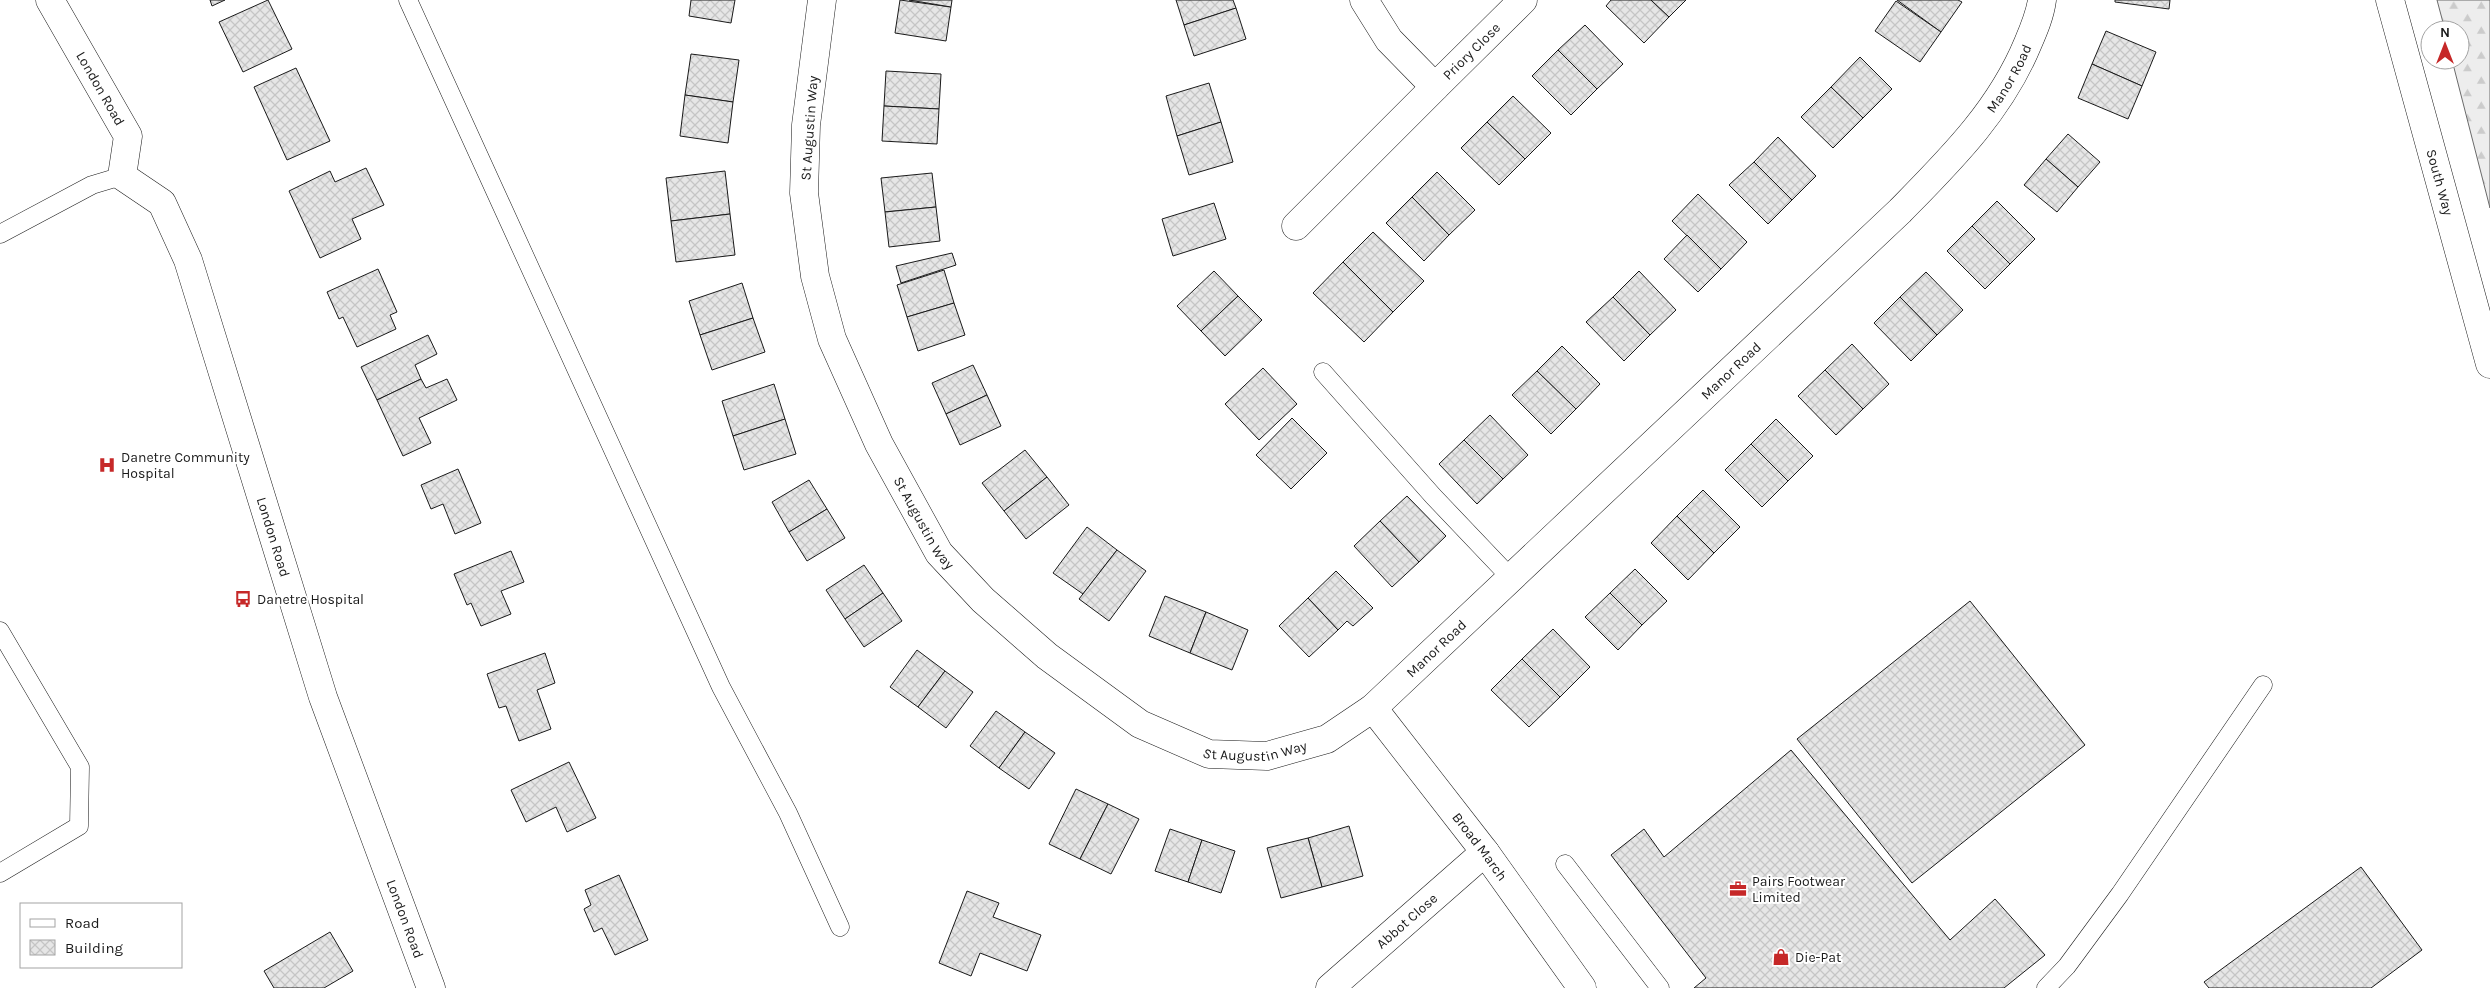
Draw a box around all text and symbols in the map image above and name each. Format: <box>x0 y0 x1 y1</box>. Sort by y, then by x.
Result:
street label: Priory Close <box>1439 19 1504 84</box>
north arrow <box>2420 20 2470 70</box>
text: N <box>2440 24 2450 41</box>
street label: Manor Road <box>1983 42 2035 116</box>
street label: London Road <box>72 49 128 129</box>
street label: St Augustin Way <box>797 75 822 181</box>
street label: South Way <box>2422 147 2457 218</box>
street label: Manor Road <box>1698 339 1765 403</box>
place label: Danetre Community Hospital <box>121 449 250 482</box>
hospital icon: Danetre Community Hospital <box>97 455 117 475</box>
street label: St Augustin Way <box>890 474 958 573</box>
street label: London Road <box>253 495 293 579</box>
bus stop icon: Danetre Hospital <box>233 589 253 609</box>
place label: Danetre Hospital <box>257 591 364 608</box>
street label: Manor Road <box>1403 616 1470 681</box>
street label: St Augustin Way <box>1200 737 1309 765</box>
street label: Broad March <box>1448 809 1511 884</box>
place label: Pairs Footwear Limited <box>1752 873 1846 906</box>
street label: London Road <box>382 877 427 961</box>
office icon: Pairs Footwear Limited <box>1728 879 1748 899</box>
street label: Abbot Close <box>1373 890 1441 952</box>
legend <box>20 903 182 968</box>
text: Road <box>65 914 100 932</box>
text: Building <box>65 939 123 957</box>
shop icon: Die-Pat <box>1771 947 1791 967</box>
place label: Die-Pat <box>1795 949 1841 966</box>

